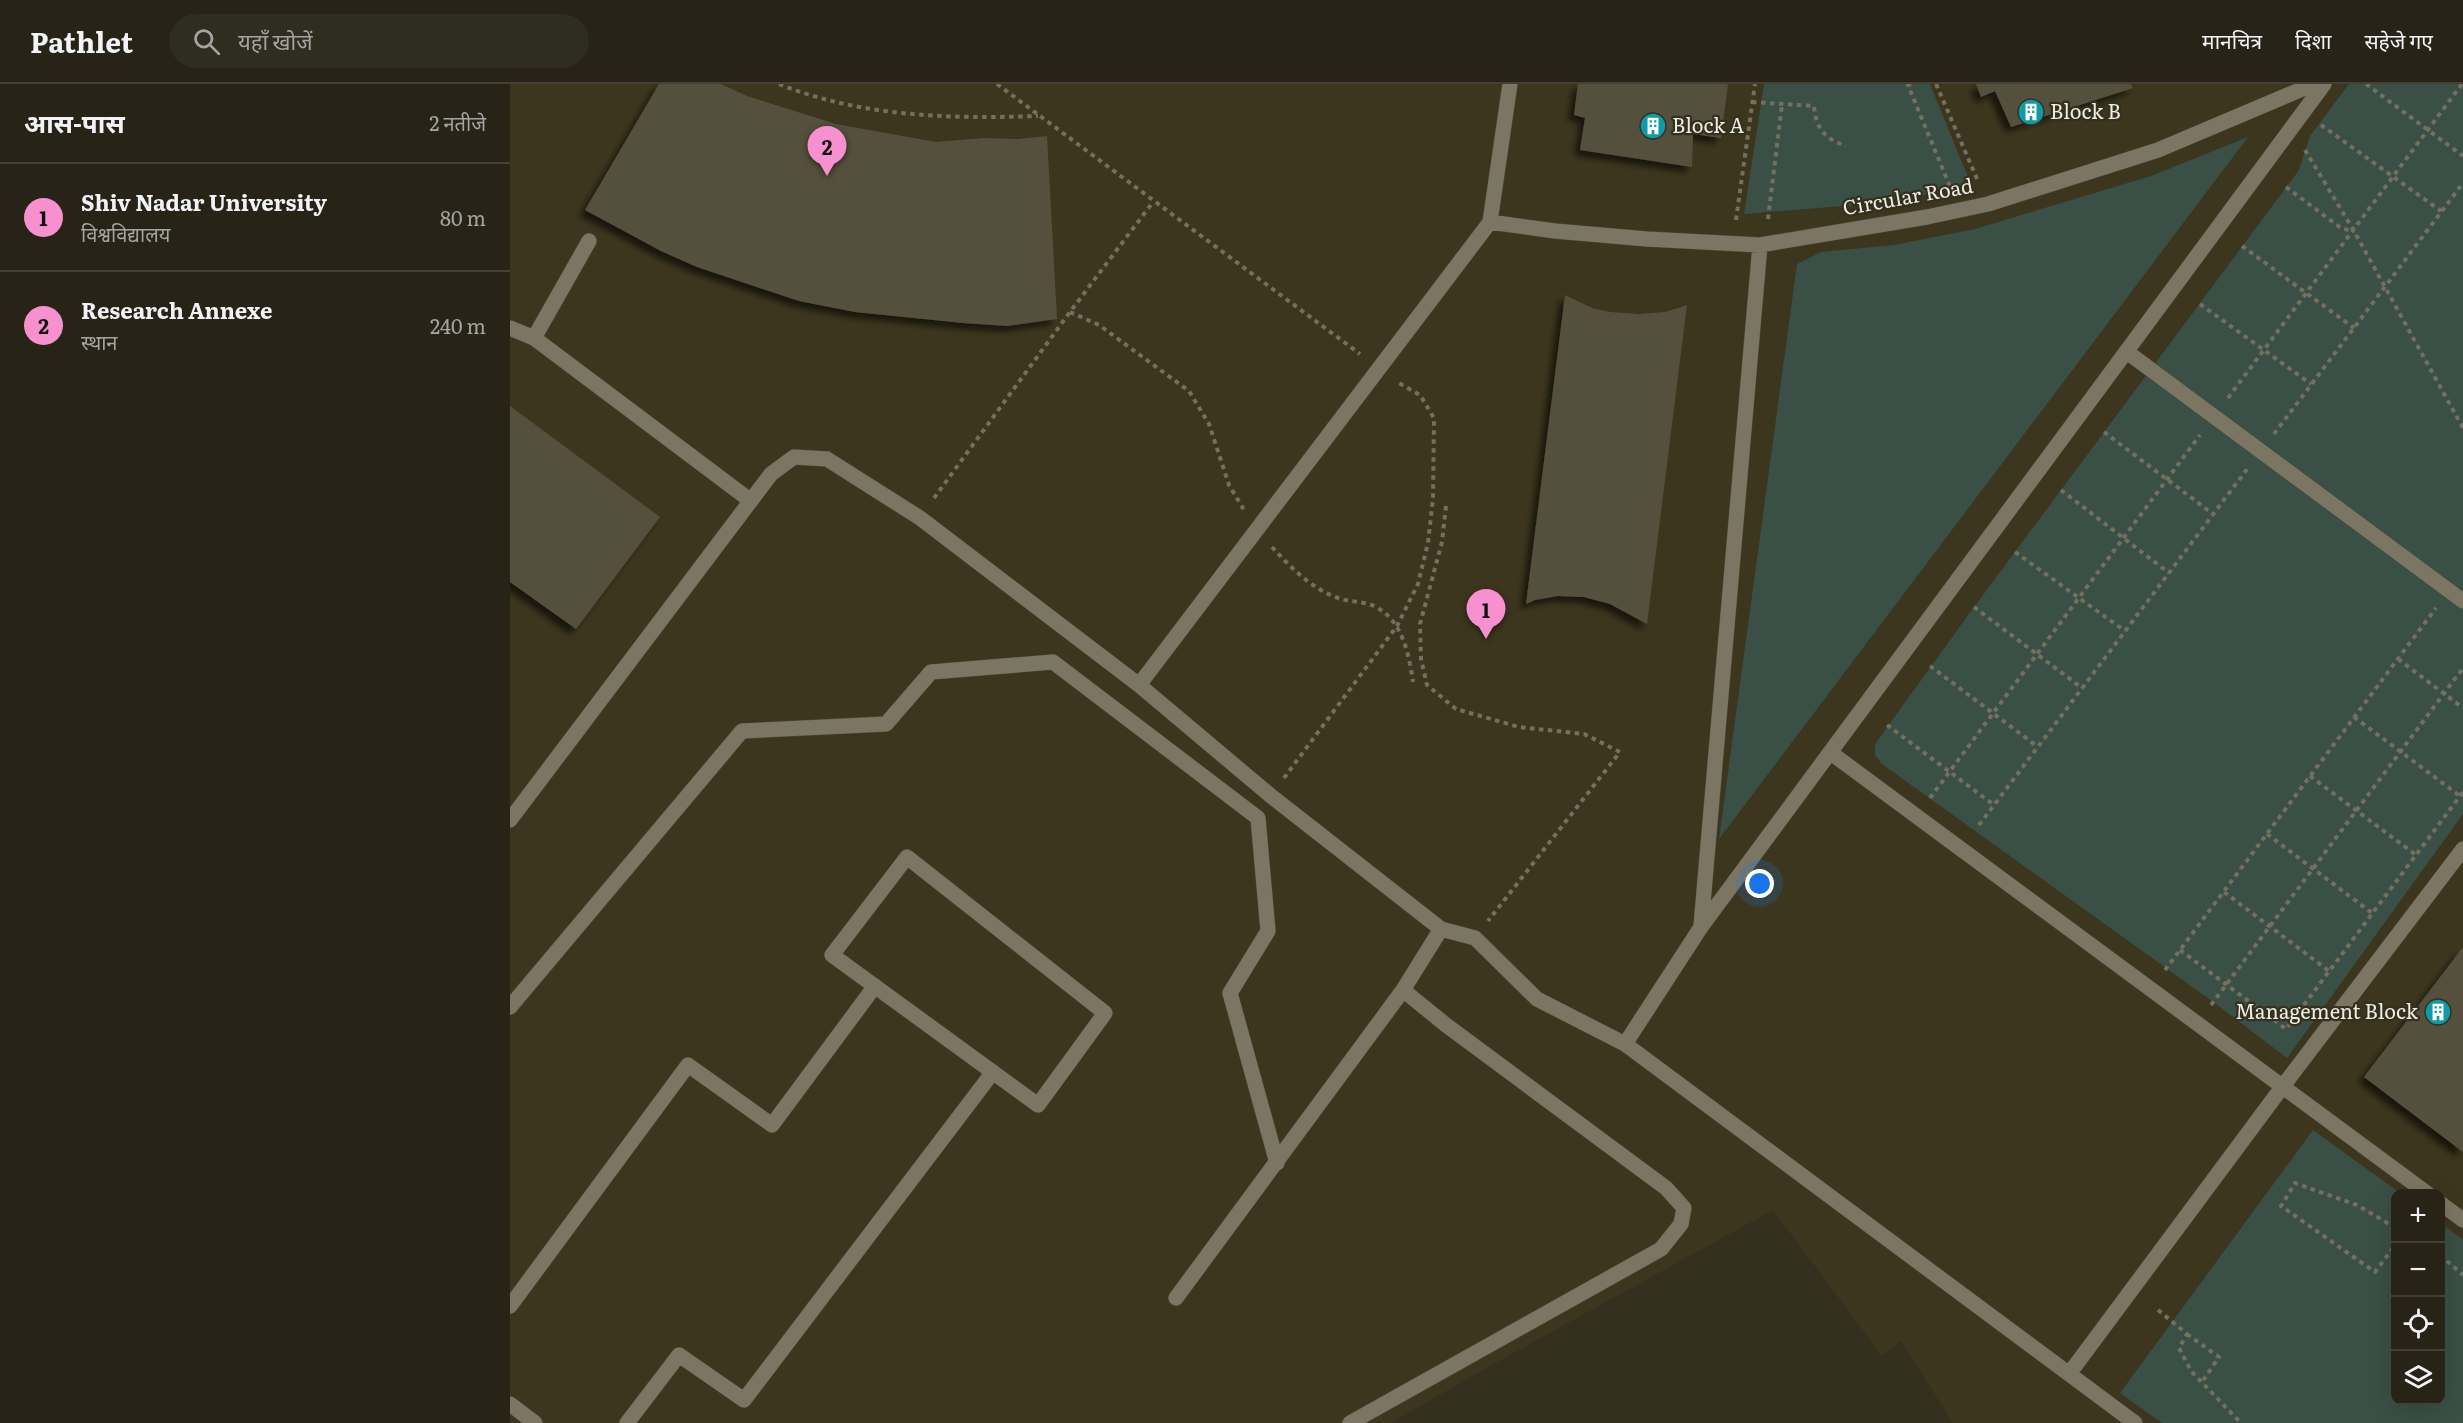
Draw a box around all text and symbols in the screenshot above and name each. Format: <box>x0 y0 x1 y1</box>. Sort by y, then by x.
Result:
search box <box>169 14 589 68</box>
text: Pathlet <box>30 20 133 62</box>
text: यहाँ खोजें <box>238 24 313 57</box>
text: मानचित्र <box>2202 24 2262 55</box>
text: दिशा <box>2295 24 2331 55</box>
text: सहेजे गए <box>2364 24 2433 55</box>
icon: search <box>190 25 223 58</box>
place label: Block B <box>2050 95 2121 125</box>
building icon: Block B <box>2016 97 2046 127</box>
text: आस-पास <box>24 102 125 141</box>
text: 2 नतीजे <box>429 107 486 137</box>
place label: Block A <box>1672 109 1744 139</box>
building icon: Block A <box>1638 111 1668 141</box>
pin: 2 <box>808 126 846 176</box>
street label: Circular Road <box>1840 169 1975 221</box>
text: Shiv Nadar University <box>81 185 327 218</box>
text: 1 <box>39 202 48 232</box>
text: 80 m <box>440 202 486 232</box>
text: विश्वविद्यालय <box>81 218 170 248</box>
text: Research Annexe <box>81 293 273 326</box>
text: 2 <box>38 310 49 340</box>
text: 240 m <box>430 310 486 340</box>
text: स्थान <box>81 326 117 356</box>
pin: 1 <box>1466 590 1506 639</box>
your location <box>1745 869 1774 898</box>
place label: Management Block <box>2235 995 2419 1025</box>
building icon: Management Block <box>2423 997 2453 1027</box>
map controls <box>2391 1189 2445 1405</box>
button: + <box>2391 1189 2445 1243</box>
button: − <box>2391 1243 2445 1297</box>
button: locate <box>2391 1297 2445 1351</box>
button: layers <box>2391 1351 2445 1405</box>

